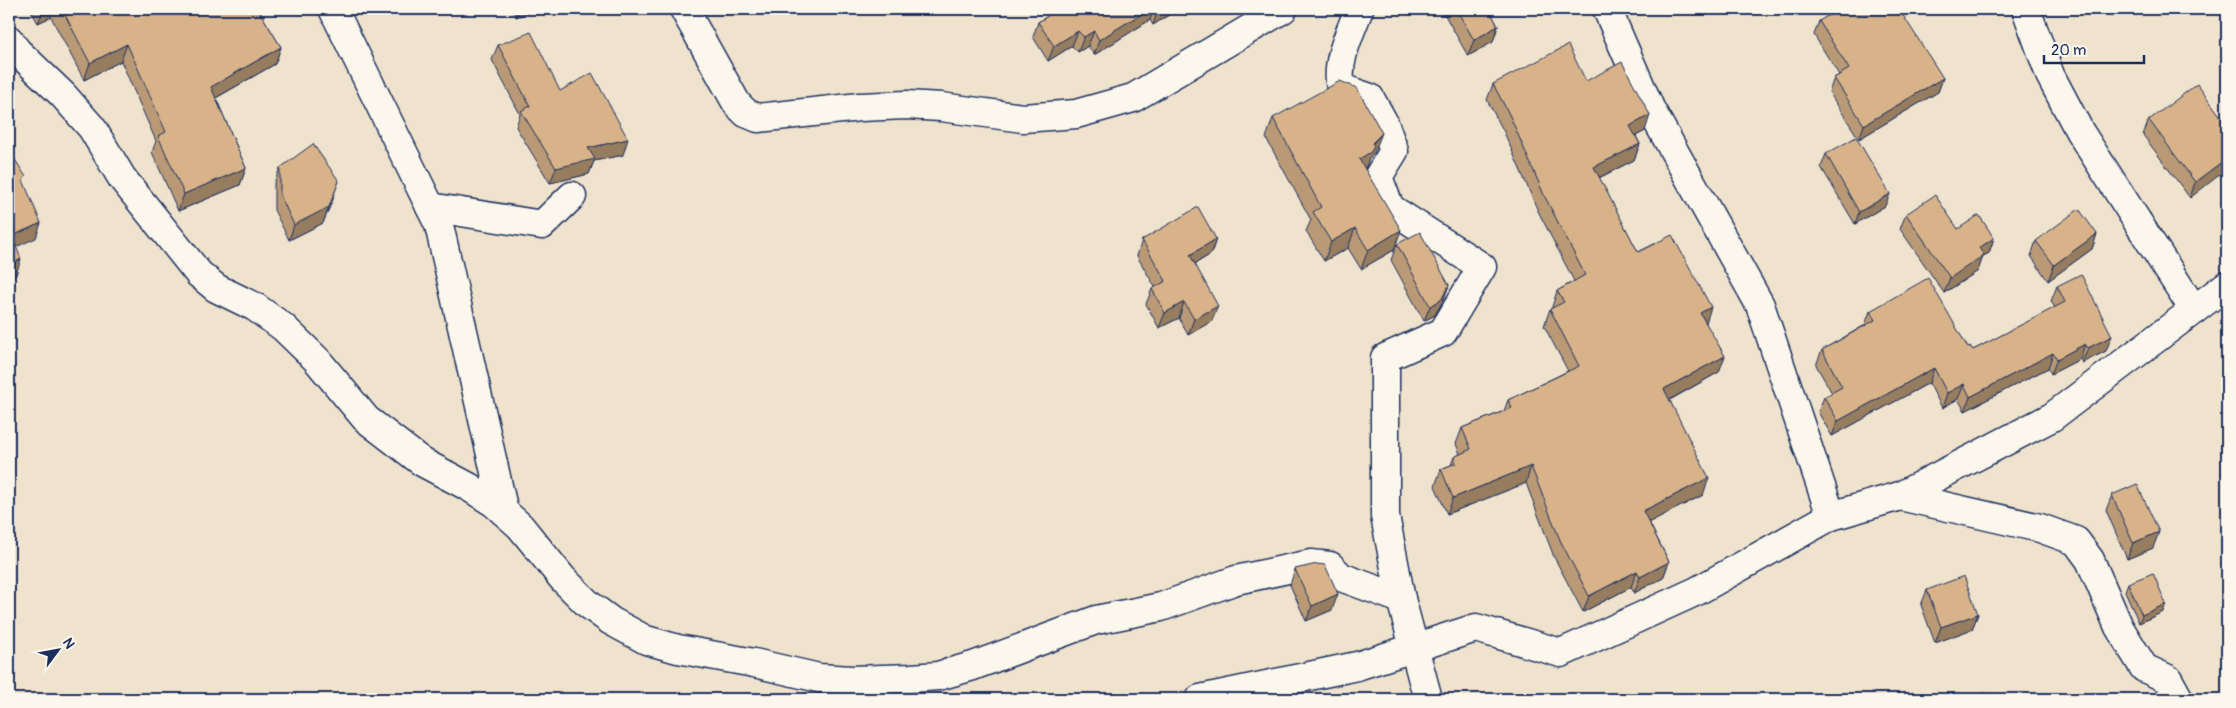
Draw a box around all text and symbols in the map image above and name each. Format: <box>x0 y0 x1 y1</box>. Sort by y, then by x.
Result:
scale bar <box>2044 32 2144 64</box>
text: 20 m <box>2051 41 2086 60</box>
north arrow <box>32 626 82 676</box>
text: N <box>59 635 78 652</box>

